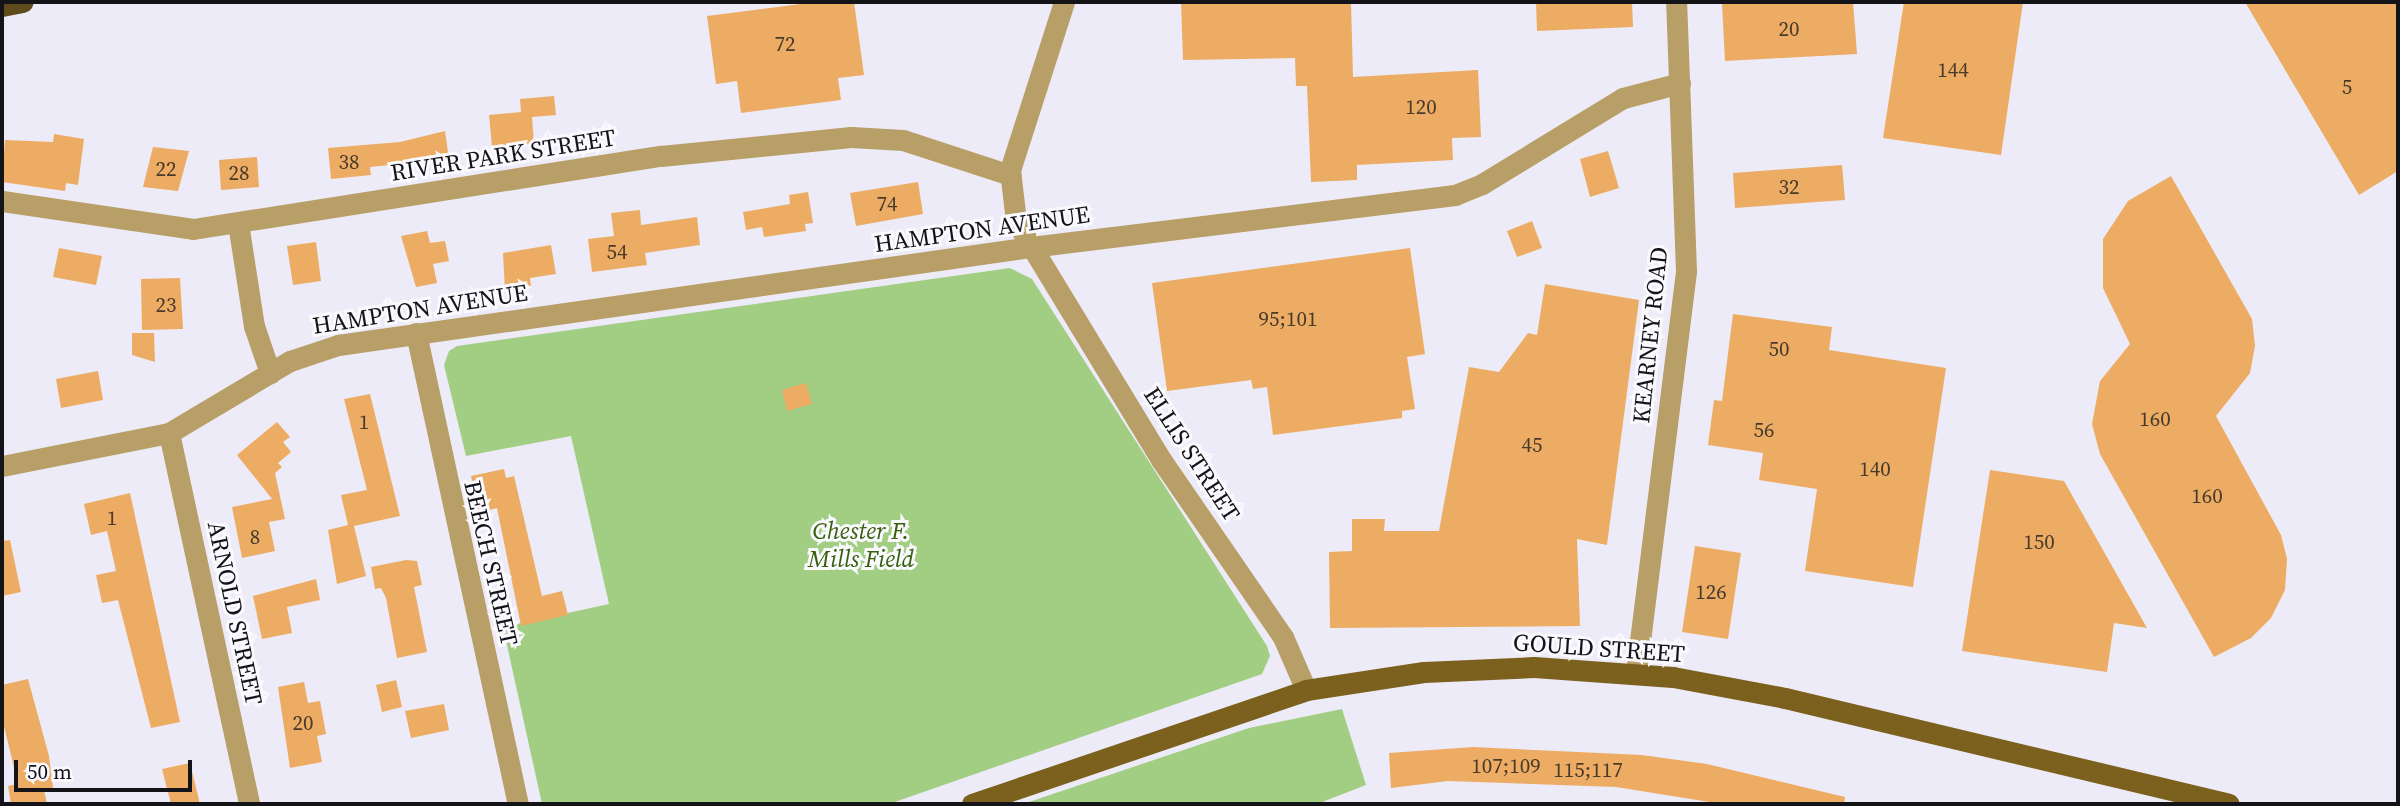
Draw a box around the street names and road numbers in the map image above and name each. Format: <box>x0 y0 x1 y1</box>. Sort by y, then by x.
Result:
street label: RIVER PARK STREET <box>388 123 618 187</box>
street label: HAMPTON AVENUE <box>872 200 1092 258</box>
street label: KEARNEY ROAD <box>1626 245 1674 425</box>
street label: HAMPTON AVENUE <box>310 278 530 340</box>
street label: ELLIS STREET <box>1138 381 1246 527</box>
street label: BEECH STREET <box>458 478 524 648</box>
street label: ARNOLD STREET <box>201 519 269 707</box>
street label: GOULD STREET <box>1512 628 1686 668</box>

